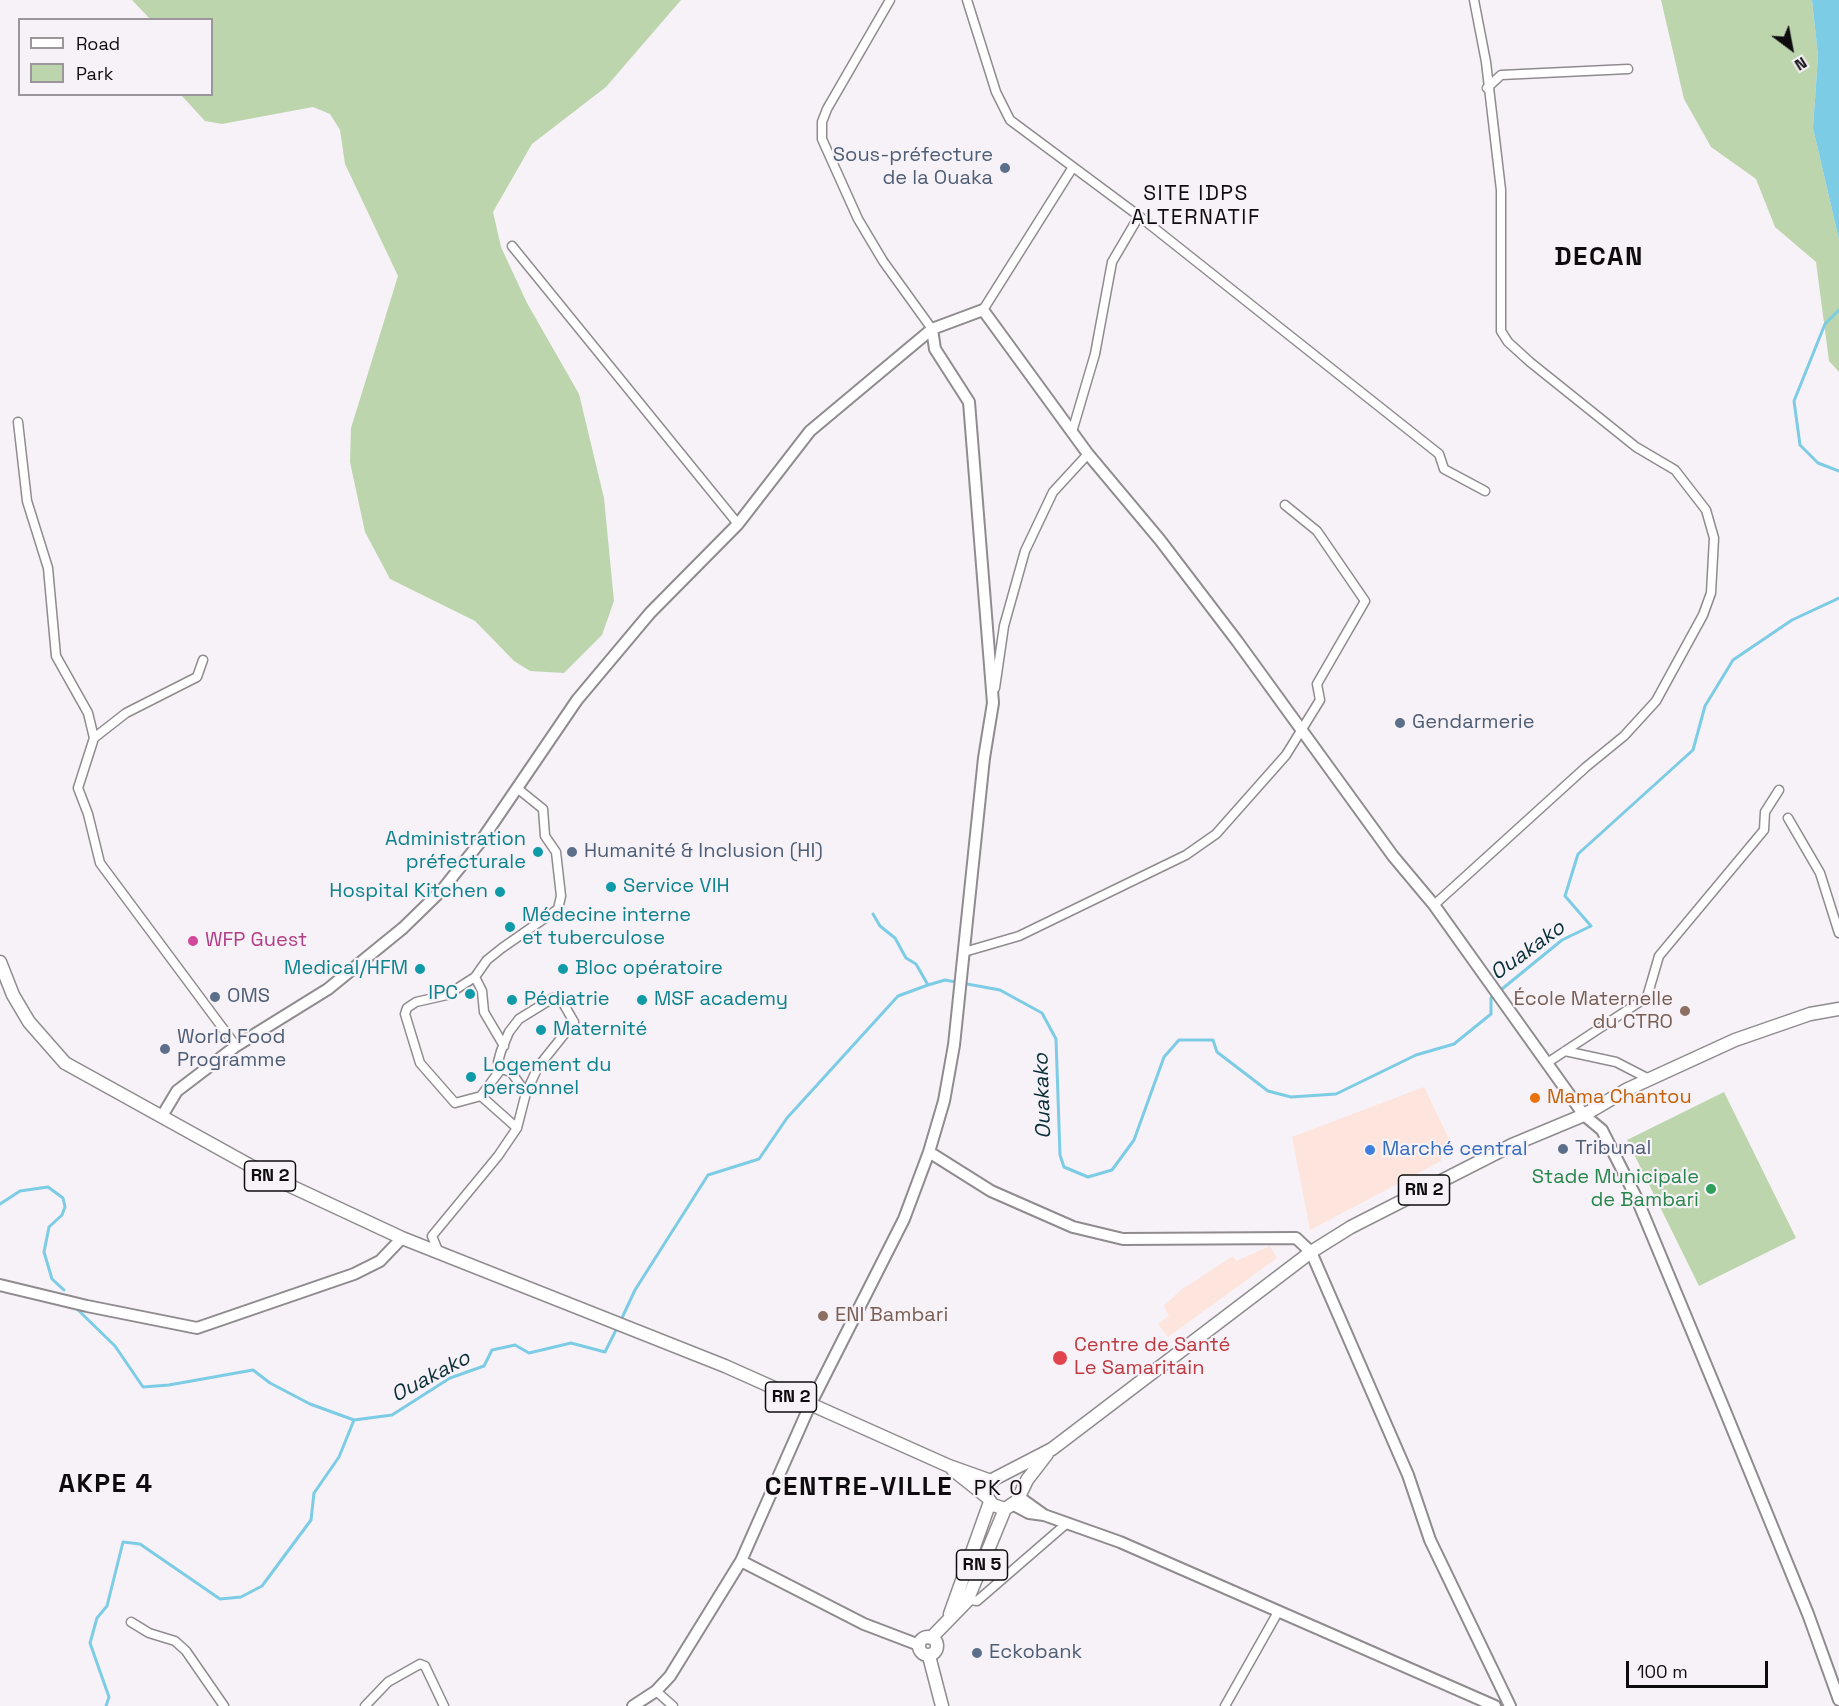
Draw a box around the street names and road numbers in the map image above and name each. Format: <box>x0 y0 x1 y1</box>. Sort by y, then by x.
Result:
road number: RN 2 <box>244 1161 296 1191</box>
road number: RN 2 <box>1398 1175 1450 1205</box>
road number: RN 2 <box>766 1382 816 1412</box>
road number: RN 5 <box>956 1550 1008 1580</box>

